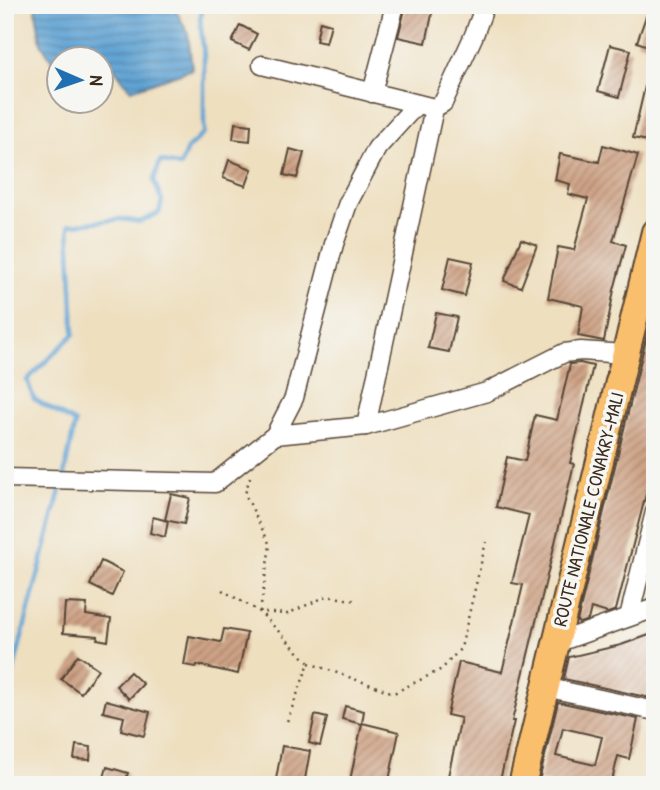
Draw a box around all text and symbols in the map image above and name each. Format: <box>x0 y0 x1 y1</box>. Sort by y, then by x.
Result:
north arrow <box>46 46 116 116</box>
text: N <box>84 75 110 86</box>
street label: ROUTE NATIONALE CONAKRY-MALI <box>546 389 630 629</box>

